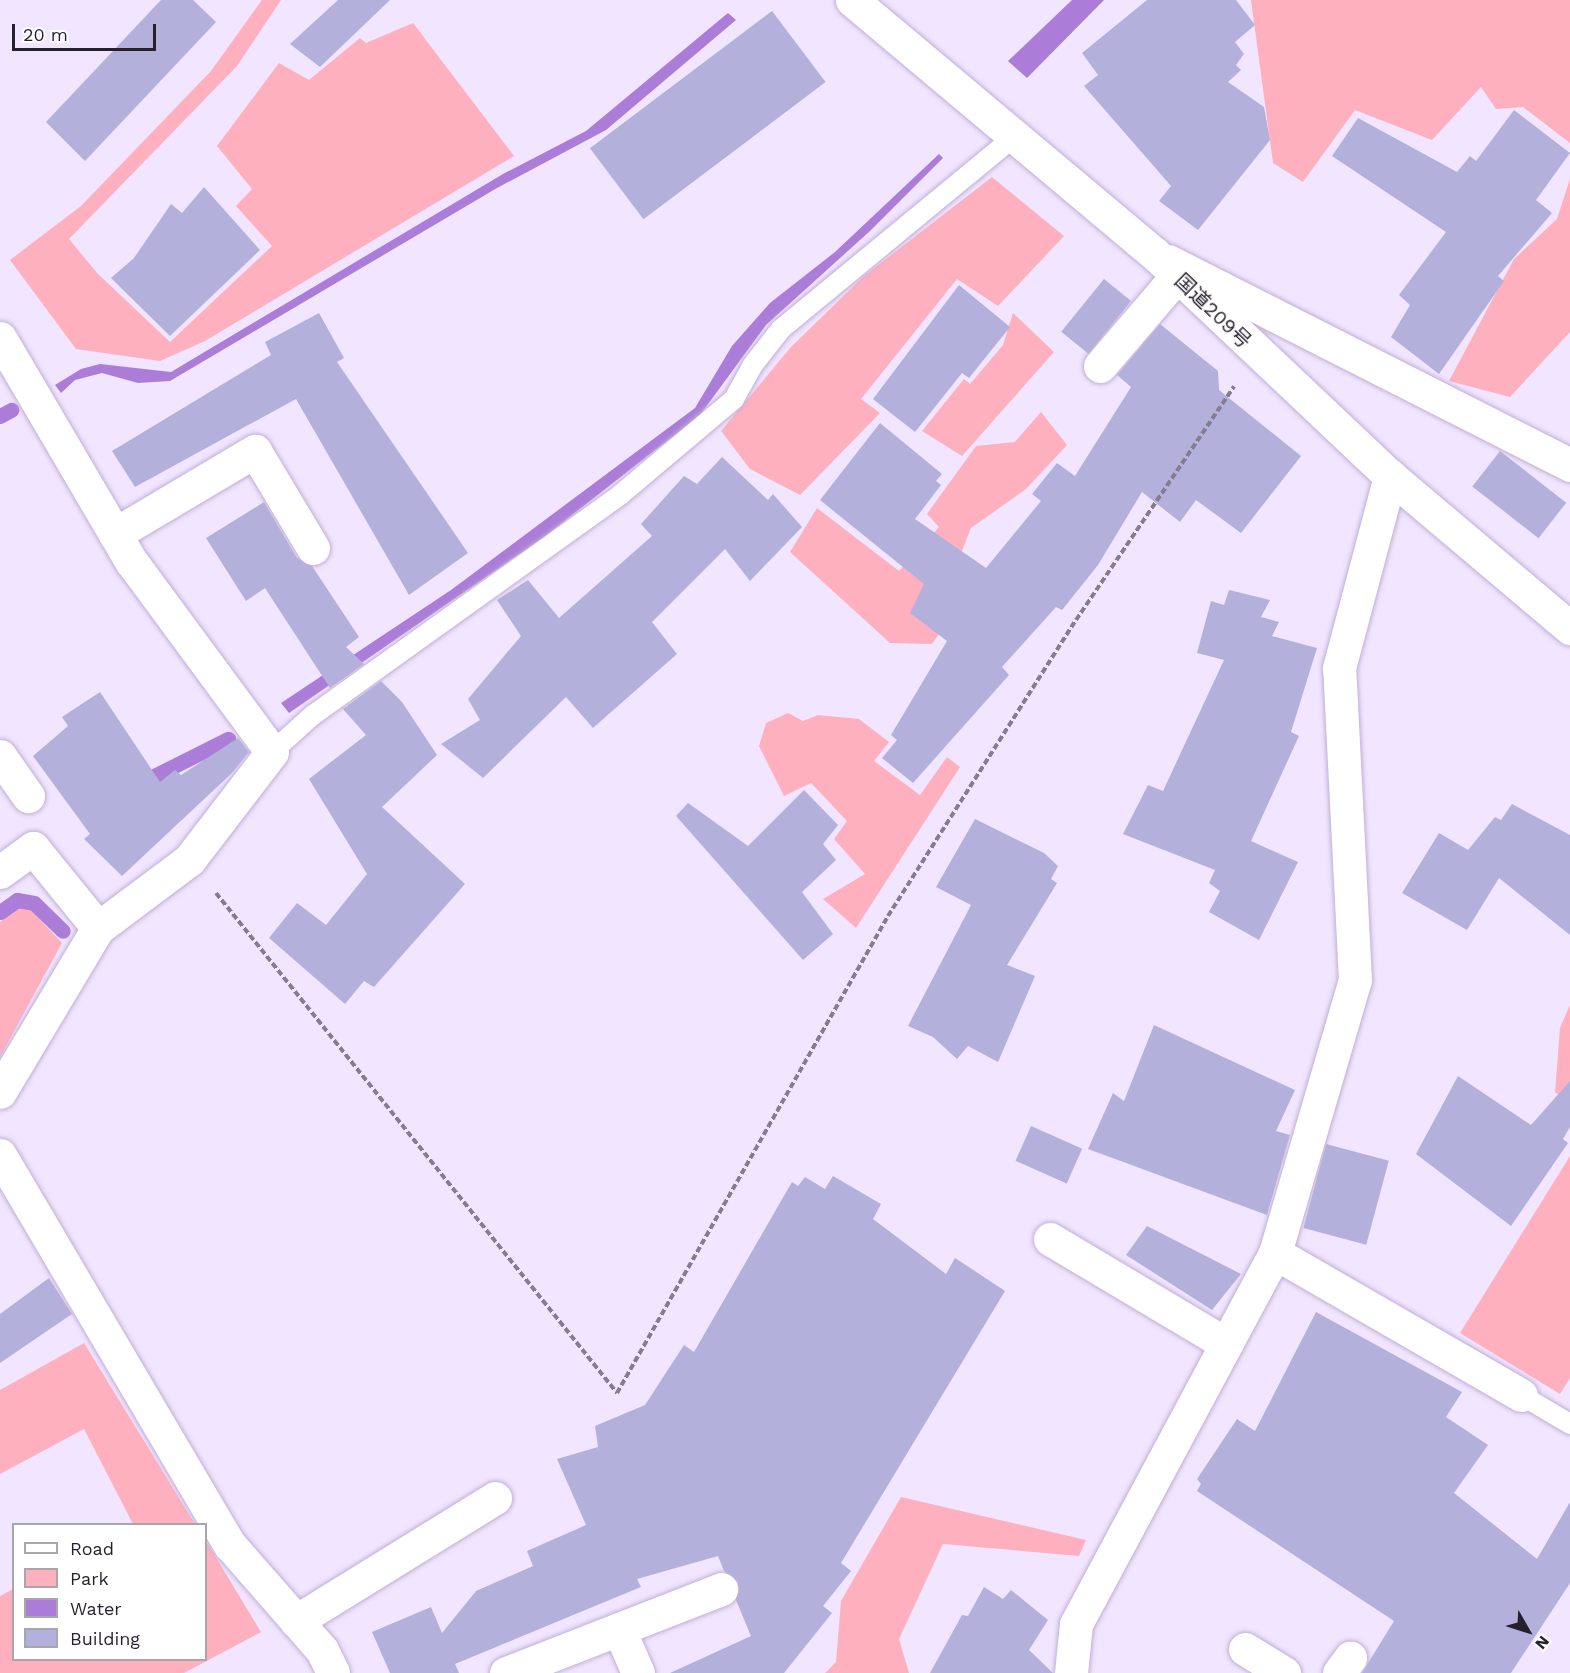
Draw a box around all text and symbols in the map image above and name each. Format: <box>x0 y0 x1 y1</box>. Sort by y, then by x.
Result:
scale bar <box>15 12 159 50</box>
text: 20 m <box>23 24 68 45</box>
street label: 国道209号 <box>1170 269 1256 353</box>
legend <box>12 1523 207 1661</box>
text: Road <box>70 1538 114 1559</box>
text: Park <box>70 1568 109 1589</box>
text: Water <box>70 1598 122 1619</box>
north arrow <box>1498 1601 1558 1661</box>
text: Building <box>70 1628 140 1649</box>
text: N <box>1531 1632 1553 1653</box>

